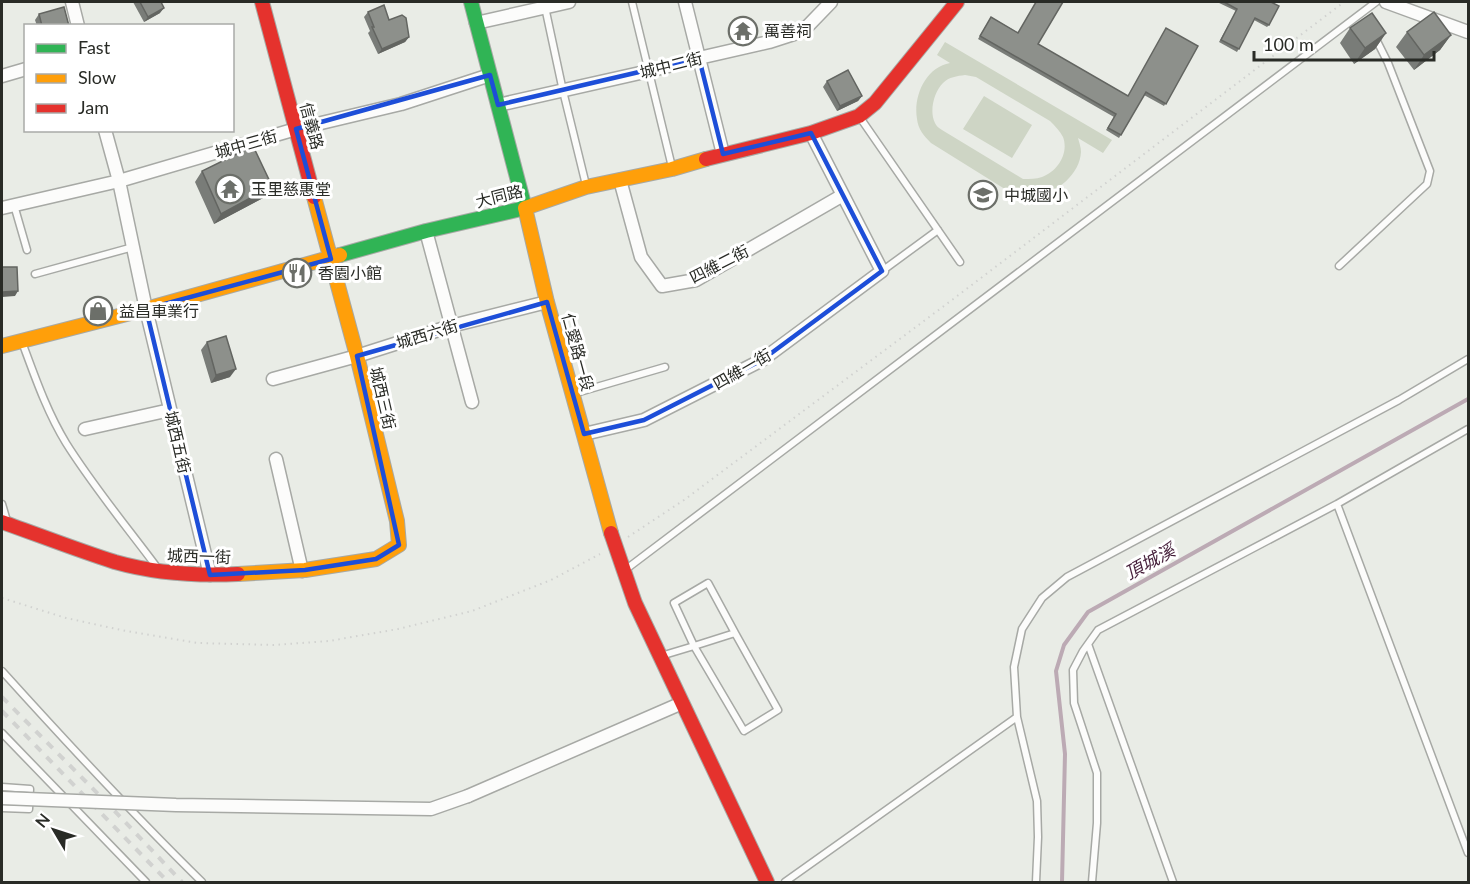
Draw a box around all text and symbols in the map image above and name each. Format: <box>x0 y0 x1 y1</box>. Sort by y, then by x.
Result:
temple icon: 萬善祠 <box>727 15 759 47</box>
place label: 萬善祠 <box>764 21 812 40</box>
legend <box>24 24 234 132</box>
scale bar <box>1254 24 1434 62</box>
text: 100 m <box>1263 33 1314 55</box>
text: Fast <box>78 36 111 58</box>
street label: 城中二街 <box>638 48 704 81</box>
text: Slow <box>78 66 116 88</box>
text: Jam <box>78 96 109 118</box>
street label: 信義路 <box>297 100 328 152</box>
street label: 城中三街 <box>212 126 279 161</box>
temple icon: 玉里慈惠堂 <box>214 173 246 205</box>
place label: 玉里慈惠堂 <box>251 179 331 198</box>
school or university icon: 中城國小 <box>967 179 999 211</box>
street label: 大同路 <box>473 180 524 211</box>
place label: 中城國小 <box>1004 185 1068 204</box>
street label: 四維二街 <box>686 241 752 287</box>
restaurant icon: 香園小館 <box>281 257 313 289</box>
place label: 香園小館 <box>318 263 382 282</box>
shop icon: 益昌車業行 <box>82 295 114 327</box>
place label: 益昌車業行 <box>119 301 199 320</box>
street label: 仁愛路一段 <box>559 311 598 393</box>
street label: 城西六街 <box>393 315 460 352</box>
street label: 四維一街 <box>709 344 774 393</box>
street label: 城西三街 <box>367 365 400 431</box>
street label: 城西五街 <box>162 409 195 475</box>
water label: 頂城溪 <box>1121 537 1181 584</box>
street label: 城西一街 <box>167 545 231 566</box>
north arrow <box>24 800 84 860</box>
text: N <box>31 809 53 831</box>

